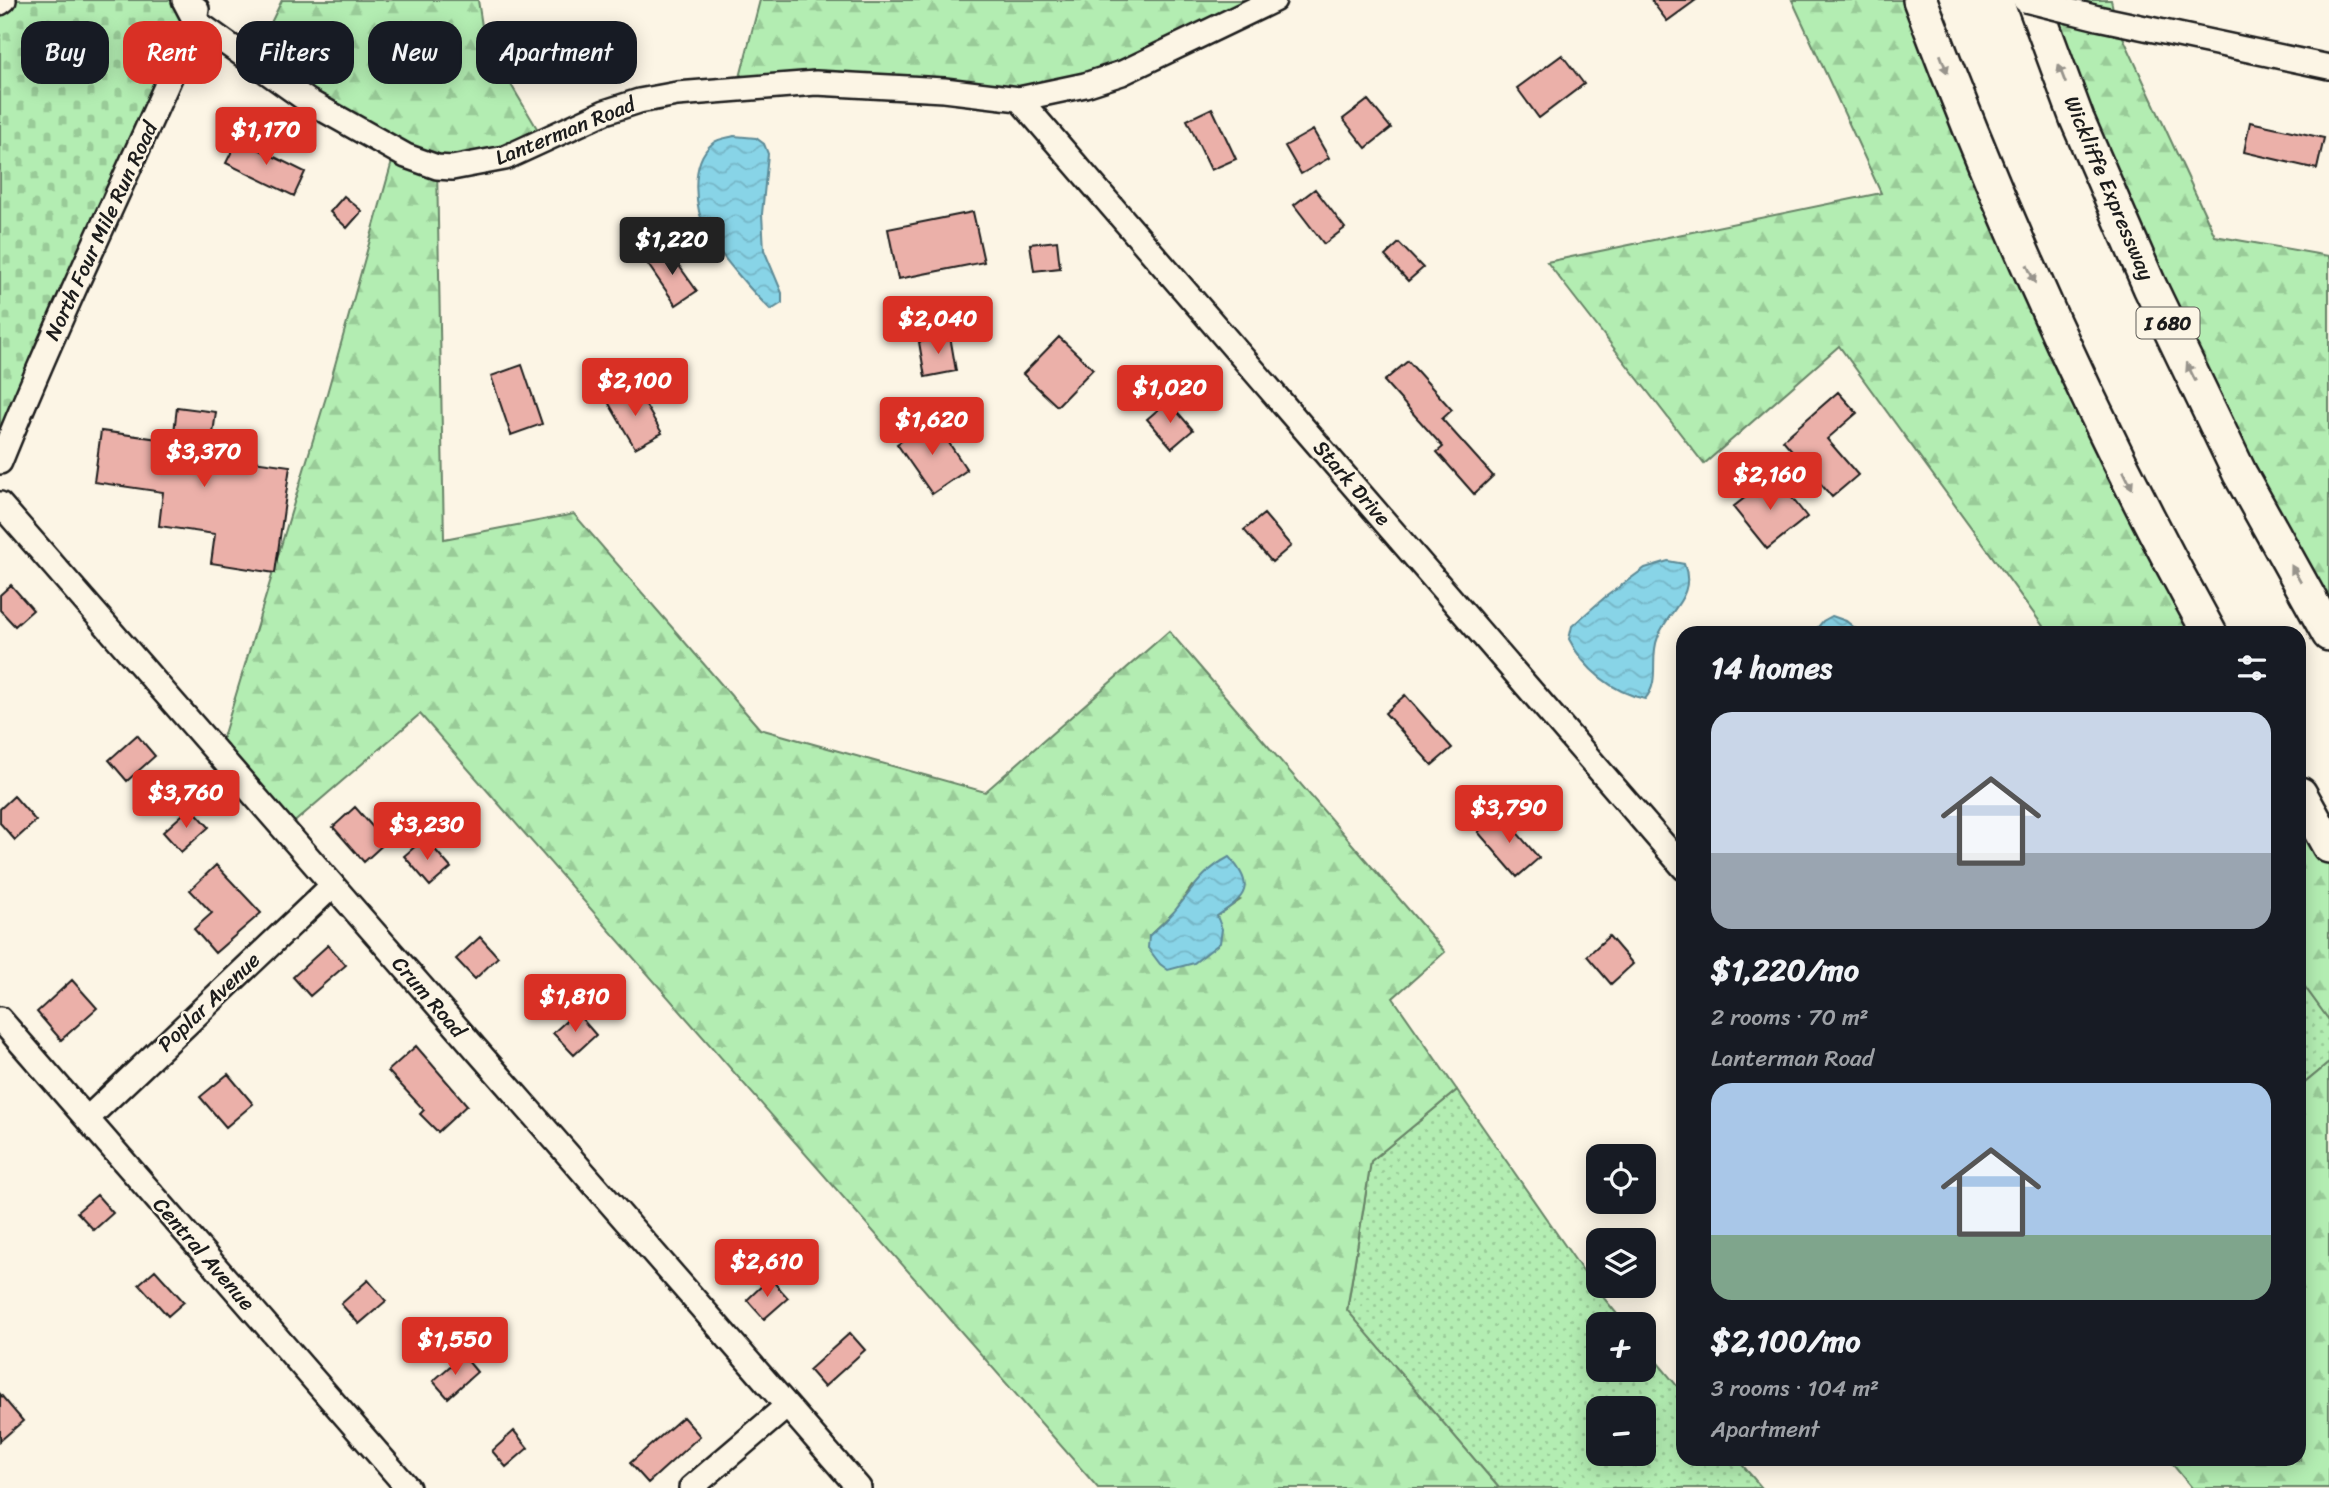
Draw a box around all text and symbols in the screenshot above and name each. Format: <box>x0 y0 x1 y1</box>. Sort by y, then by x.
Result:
chip: Buy <box>21 21 109 84</box>
chip: Rent <box>123 21 222 84</box>
chip: Filters <box>236 21 354 84</box>
chip: New <box>368 21 462 84</box>
chip: Apartment <box>476 21 637 84</box>
one-way arrow <box>1939 53 1950 74</box>
one-way arrow <box>2056 63 2067 84</box>
street label: Lanterman Road <box>489 85 643 176</box>
street label: Wickliffe Expressway <box>2053 90 2165 287</box>
pin: $1,170 <box>209 108 323 167</box>
text: $1,170 <box>231 109 301 150</box>
street label: North Four Mile Run Road <box>34 113 169 347</box>
pin: $1,220 <box>615 218 729 277</box>
text: $1,220 <box>636 219 708 260</box>
one-way arrow <box>2025 264 2037 284</box>
pin: $2,040 <box>881 296 995 356</box>
text: $2,040 <box>899 298 977 339</box>
road number: I 680 <box>2136 308 2200 338</box>
pin: $2,100 <box>578 358 692 418</box>
text: $2,100 <box>598 360 672 401</box>
one-way arrow <box>2185 362 2197 382</box>
pin: $1,020 <box>1113 366 1227 425</box>
text: $1,020 <box>1133 367 1207 408</box>
pin: $1,620 <box>875 398 989 457</box>
text: $1,620 <box>896 399 968 440</box>
pin: $3,370 <box>147 430 261 489</box>
text: $3,370 <box>167 431 241 472</box>
street label: Stark Drive <box>1303 431 1401 535</box>
pin: $2,160 <box>1713 452 1827 512</box>
text: $2,160 <box>1734 454 1806 495</box>
one-way arrow <box>2123 470 2134 490</box>
one-way arrow <box>2290 564 2302 584</box>
text: 14 homes <box>1711 641 1832 695</box>
icon: filters <box>2233 649 2271 687</box>
icon: home <box>1928 758 2054 884</box>
pin: $3,760 <box>129 770 243 830</box>
text: $3,760 <box>148 772 224 813</box>
pin: $3,790 <box>1452 786 1566 845</box>
text: $3,790 <box>1471 787 1547 828</box>
pin: $3,230 <box>370 802 484 862</box>
text: $3,230 <box>390 804 464 845</box>
street label: Poplar Avenue <box>148 942 270 1062</box>
text: $1,220/mo <box>1711 943 1859 997</box>
street label: Crum Road <box>382 947 477 1048</box>
pin: $1,810 <box>518 974 632 1034</box>
text: $1,810 <box>540 976 610 1017</box>
text: 2 rooms · 70 m² <box>1711 997 1869 1038</box>
text: Lanterman Road <box>1711 1038 1874 1079</box>
icon: home <box>1928 1129 2054 1255</box>
map controls <box>1586 1144 1656 1466</box>
button: locate <box>1586 1144 1656 1214</box>
street label: Central Avenue <box>143 1188 265 1320</box>
button: layers <box>1586 1228 1656 1298</box>
pin: $2,610 <box>710 1240 824 1299</box>
text: $2,610 <box>731 1241 803 1282</box>
button: + <box>1586 1312 1656 1382</box>
text: $2,100/mo <box>1711 1314 1861 1368</box>
pin: $1,550 <box>398 1318 512 1377</box>
text: $1,550 <box>418 1319 492 1360</box>
text: 3 rooms · 104 m² <box>1711 1368 1879 1409</box>
button: − <box>1586 1396 1656 1466</box>
text: Apartment <box>1711 1409 1820 1450</box>

